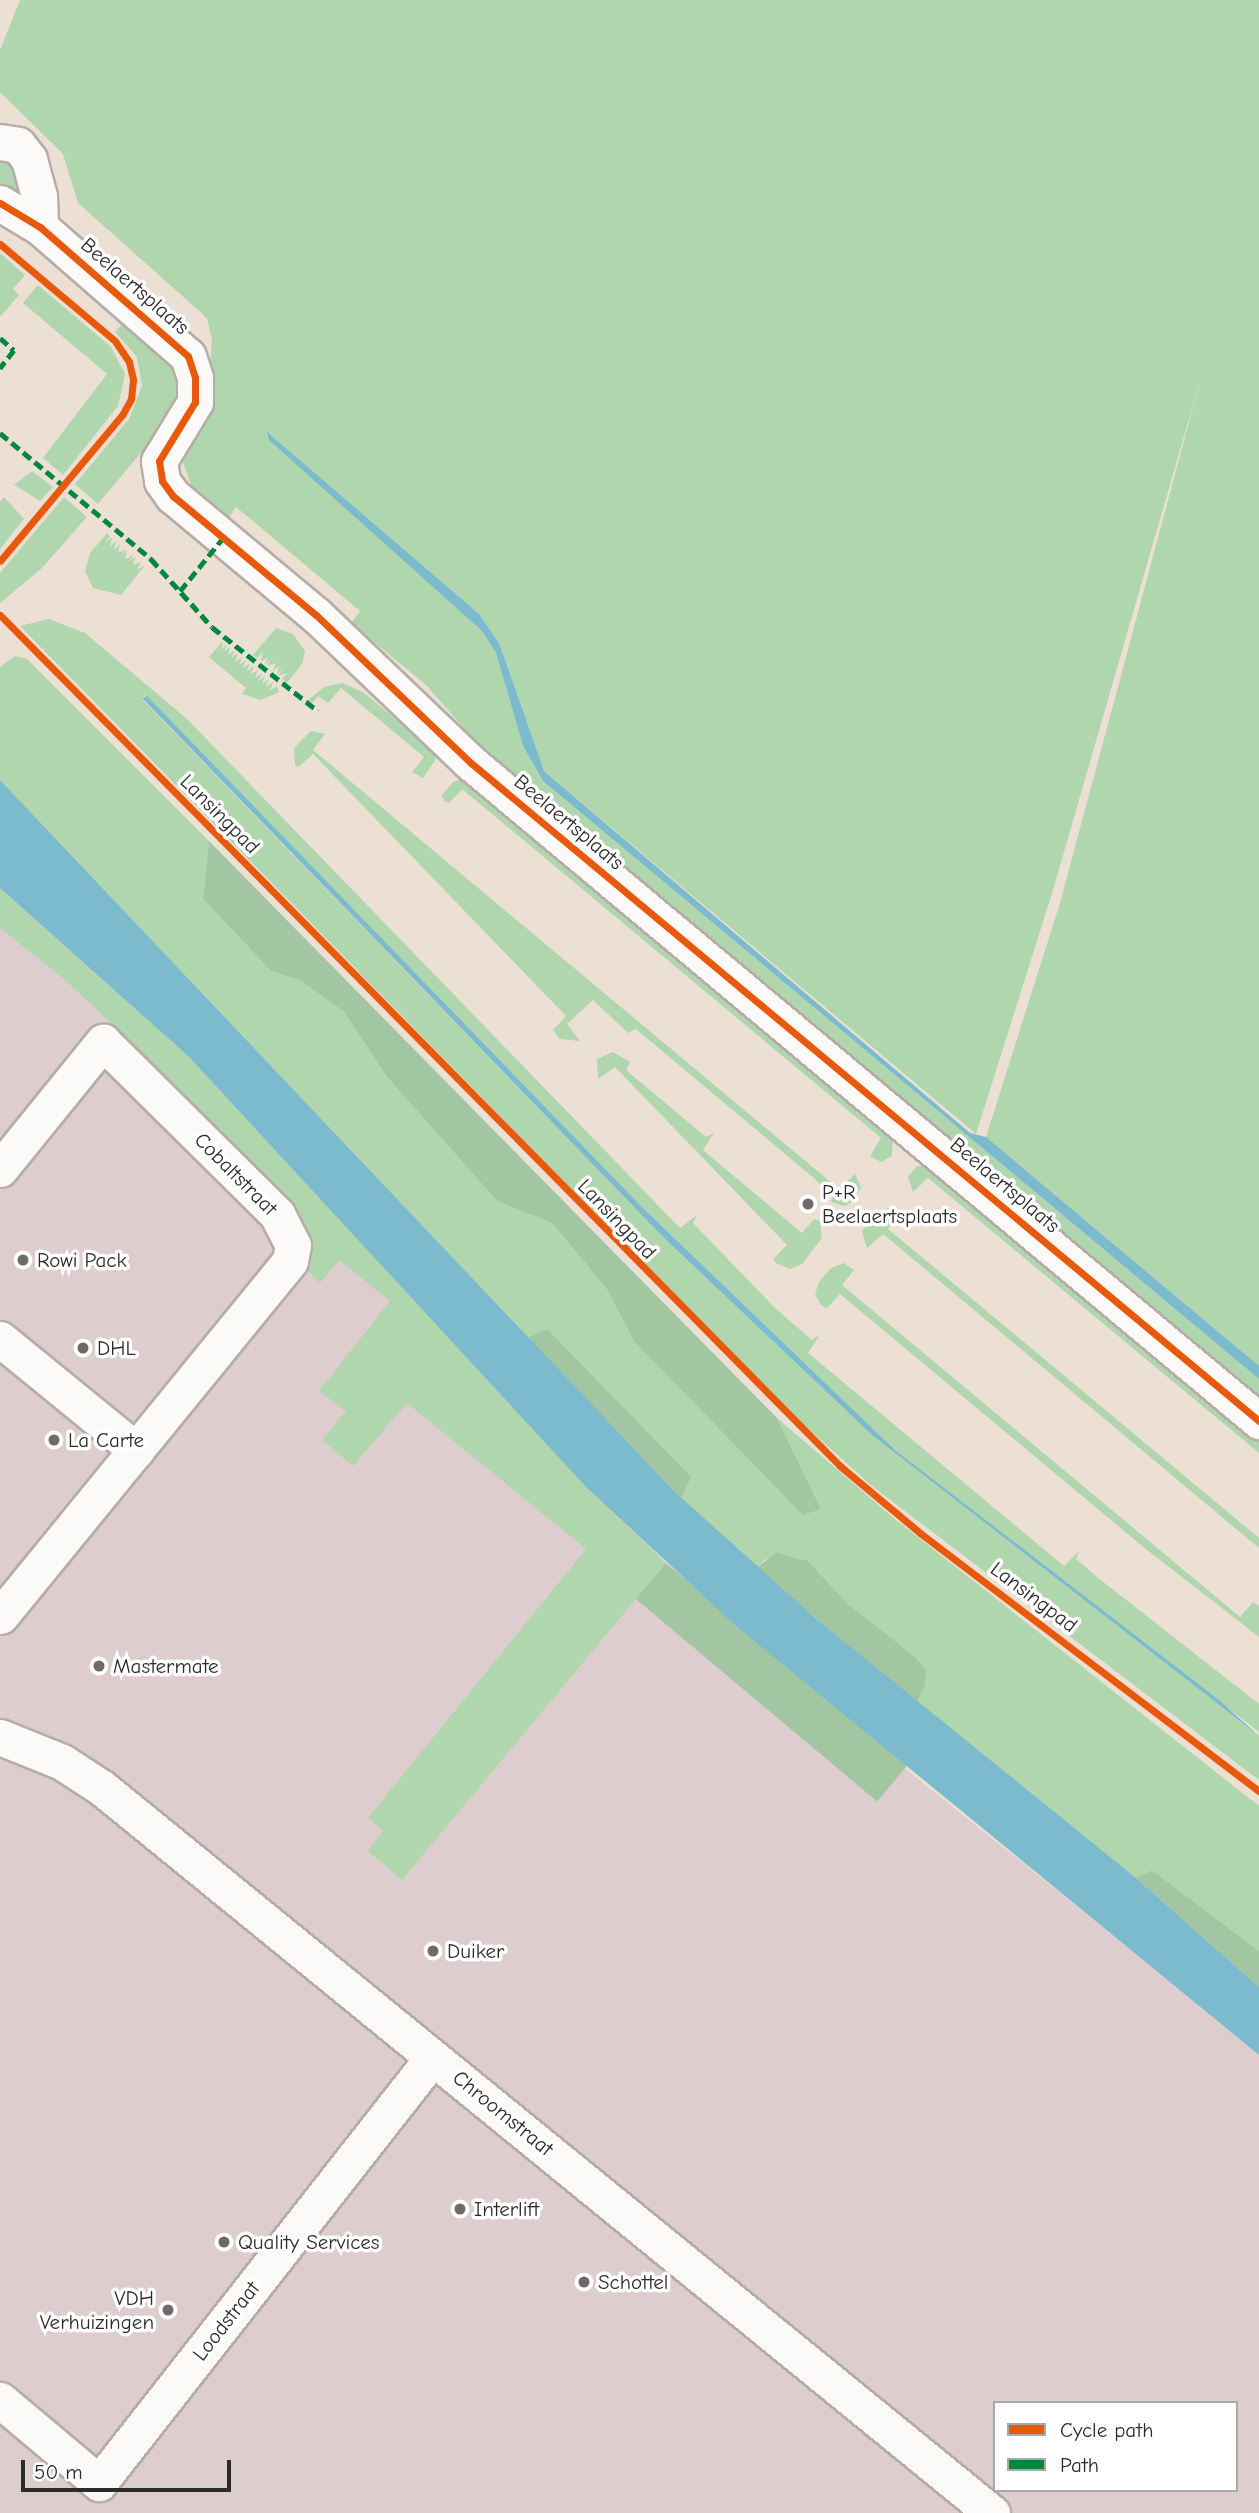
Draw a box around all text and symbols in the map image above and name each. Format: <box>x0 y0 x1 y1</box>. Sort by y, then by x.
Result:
street label: Beelaertsplaats <box>76 232 194 340</box>
street label: Lansingpad <box>175 769 265 859</box>
street label: Beelaertsplaats <box>509 769 629 875</box>
street label: Cobaltstraat <box>189 1127 283 1221</box>
street label: Beelaertsplaats <box>945 1132 1065 1238</box>
street label: Lansingpad <box>573 1174 661 1264</box>
place label: P+R Beelaertsplaats <box>822 1179 957 1229</box>
marker: P+R Beelaertsplaats <box>800 1196 816 1212</box>
place label: Rowi Pack <box>37 1247 127 1273</box>
marker: Rowi Pack <box>15 1252 31 1268</box>
place label: DHL <box>97 1335 136 1361</box>
marker: DHL <box>75 1340 91 1356</box>
place label: La Carte <box>68 1427 144 1453</box>
marker: La Carte <box>46 1432 62 1448</box>
street label: Lansingpad <box>986 1556 1082 1638</box>
place label: Mastermate <box>113 1653 219 1679</box>
marker: Mastermate <box>91 1658 107 1674</box>
place label: Duiker <box>447 1938 504 1964</box>
marker: Duiker <box>425 1943 441 1959</box>
street label: Chroomstraat <box>448 2065 558 2161</box>
place label: Interlift <box>474 2196 539 2222</box>
marker: Interlift <box>452 2201 468 2217</box>
place label: Quality Services <box>238 2229 380 2255</box>
marker: Quality Services <box>216 2234 232 2250</box>
place label: Schottel <box>598 2269 668 2295</box>
marker: Schottel <box>576 2274 592 2290</box>
street label: Loodstraat <box>187 2276 265 2366</box>
place label: VDH Verhuizingen <box>40 2285 154 2335</box>
marker: VDH Verhuizingen <box>160 2302 176 2318</box>
legend <box>993 2401 1238 2492</box>
text: Cycle path <box>1060 2418 1153 2442</box>
scale bar <box>24 2446 234 2490</box>
text: Path <box>1060 2453 1099 2477</box>
text: 50 m <box>34 2460 83 2484</box>

